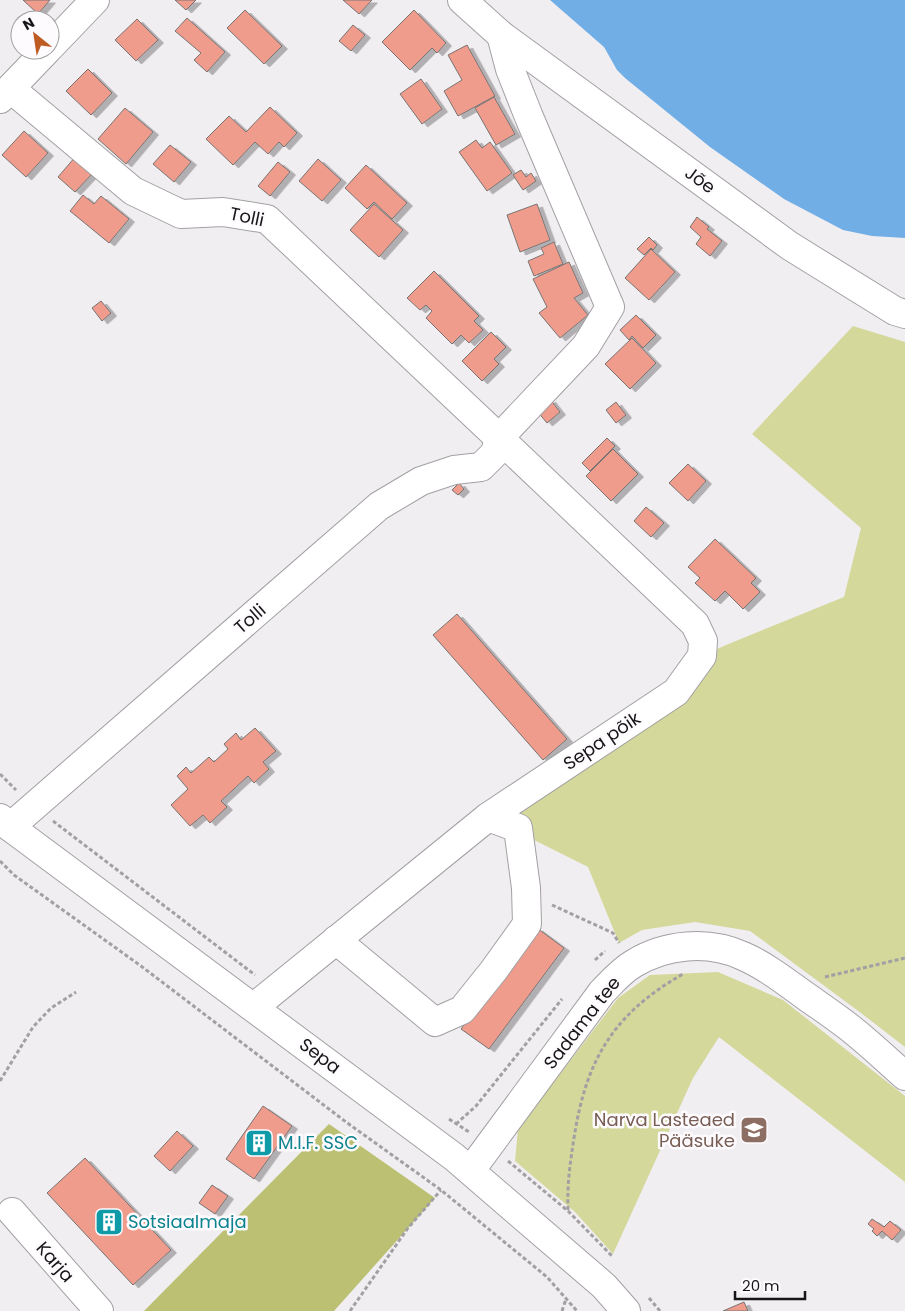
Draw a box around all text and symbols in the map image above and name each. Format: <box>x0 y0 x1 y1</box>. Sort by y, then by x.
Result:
north arrow <box>10 10 60 60</box>
text: N <box>19 12 38 35</box>
street label: Jõe <box>680 160 721 199</box>
street label: Tolli <box>228 201 267 232</box>
street label: Tolli <box>228 598 271 639</box>
street label: Sepa põik <box>558 705 646 776</box>
street label: Sadama tee <box>537 971 626 1074</box>
street label: Sepa <box>294 1032 346 1079</box>
place label: Narva Lasteaed Pääsuke <box>594 1107 735 1153</box>
school or university icon: Narva Lasteaed Pääsuke <box>739 1115 769 1145</box>
building icon: M.I.F. SSC <box>244 1128 274 1158</box>
place label: M.I.F. SSC <box>278 1130 358 1155</box>
building icon: Sotsiaalmaja <box>94 1207 124 1237</box>
place label: Sotsiaalmaja <box>128 1209 247 1234</box>
street label: Karja <box>31 1236 80 1287</box>
scale bar <box>735 1268 805 1300</box>
text: 20 m <box>742 1275 780 1296</box>

